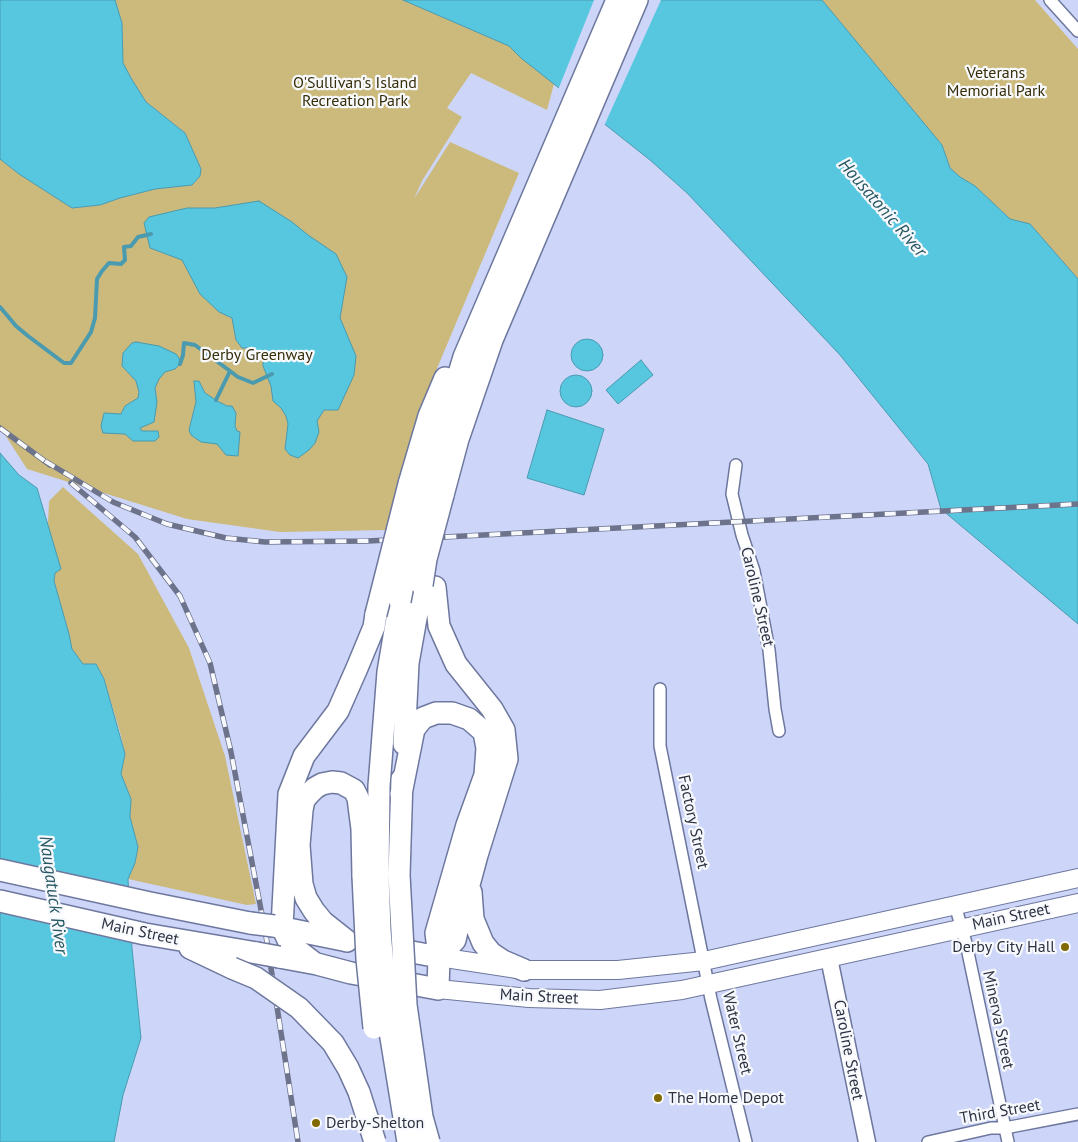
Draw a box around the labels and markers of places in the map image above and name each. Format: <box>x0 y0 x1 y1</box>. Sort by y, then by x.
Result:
place label: Derby City Hall <box>952 937 1055 957</box>
marker: Derby City Hall <box>1059 941 1071 953</box>
place label: The Home Depot <box>668 1088 784 1108</box>
marker: The Home Depot <box>652 1092 664 1104</box>
place label: Derby-Shelton <box>326 1113 424 1133</box>
marker: Derby-Shelton <box>310 1117 322 1129</box>

